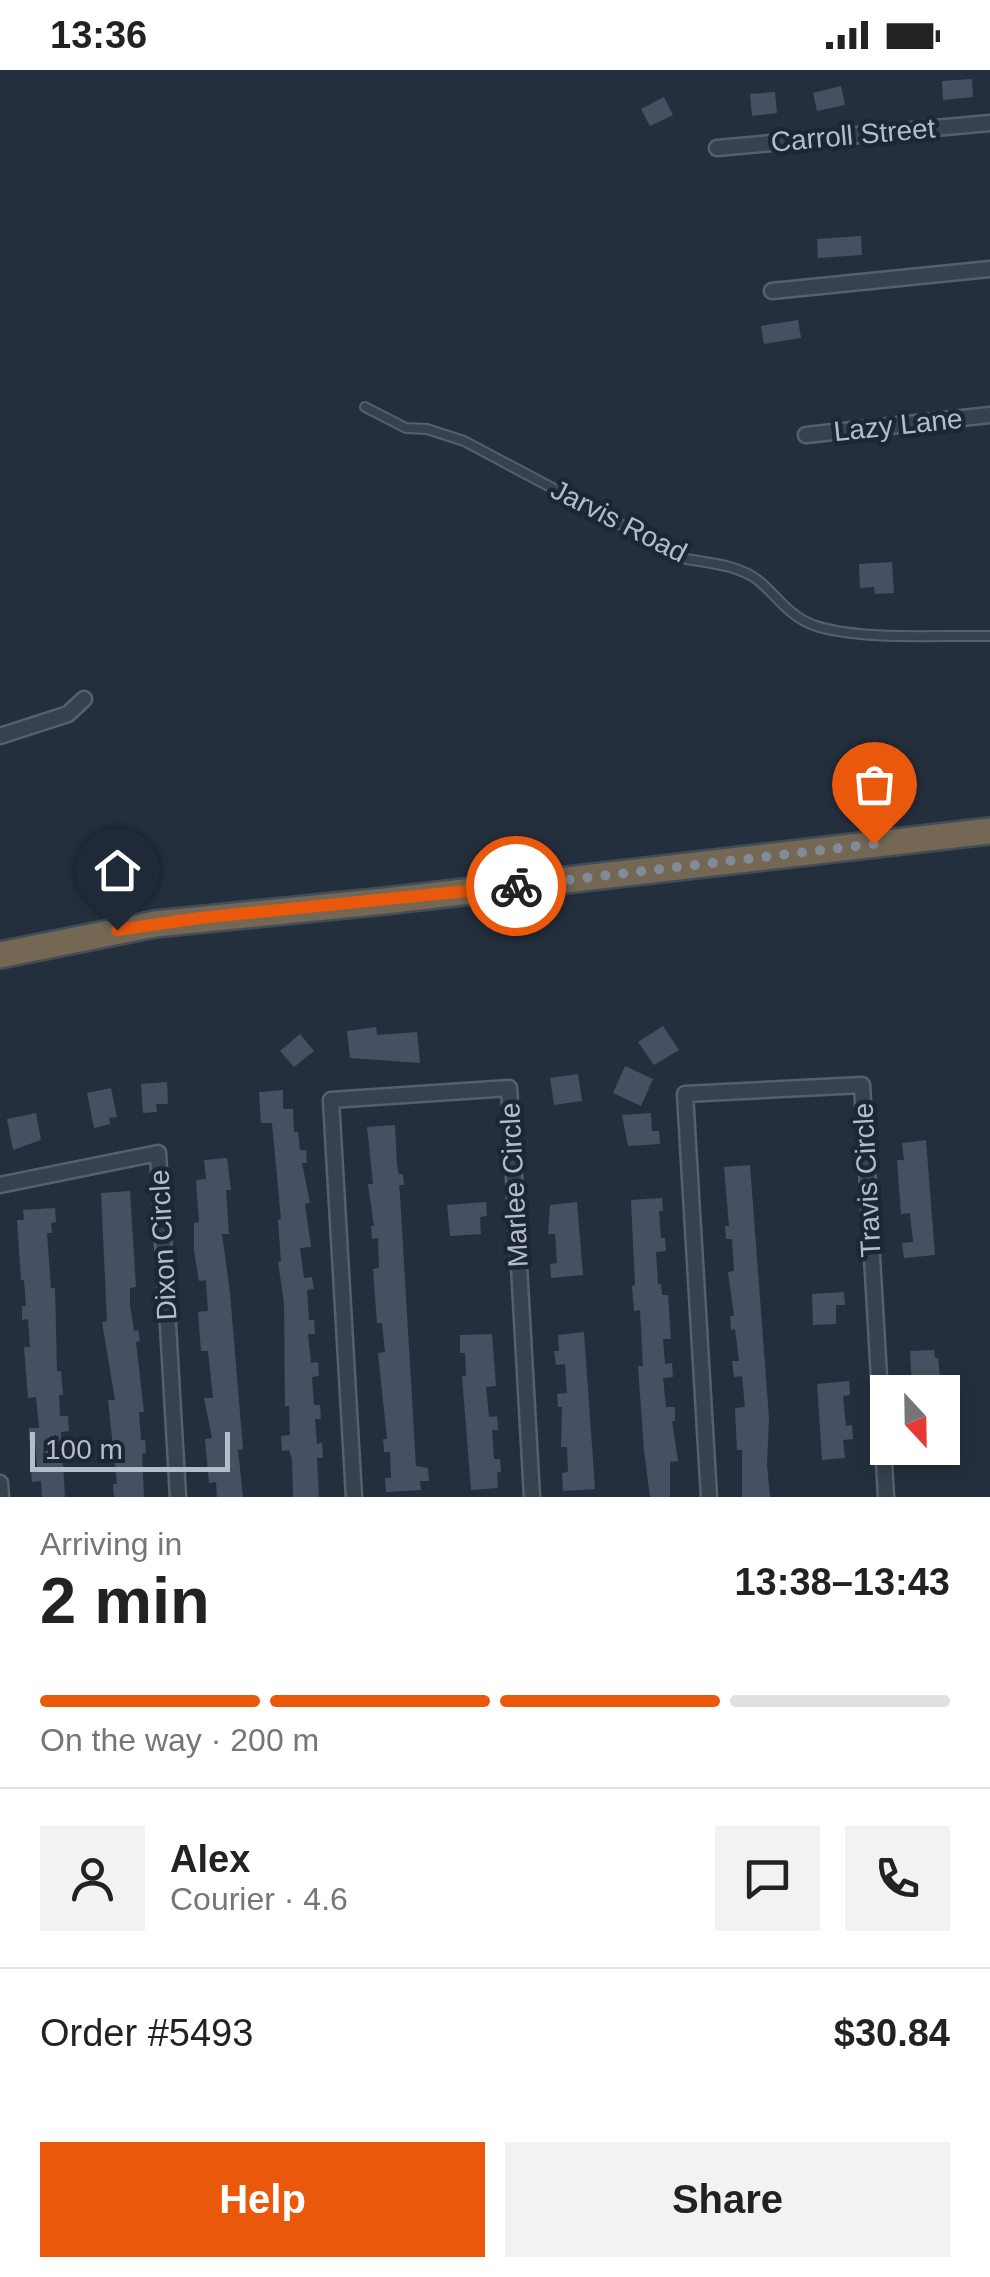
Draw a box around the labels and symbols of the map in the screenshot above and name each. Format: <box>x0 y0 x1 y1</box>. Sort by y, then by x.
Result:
street label: Carroll Street <box>769 112 937 158</box>
street label: Lazy Lane <box>832 403 964 447</box>
street label: Jarvis Road <box>546 474 692 568</box>
pin <box>832 742 917 845</box>
pin <box>75 828 160 931</box>
courier <box>466 836 566 936</box>
street label: Marlee Circle <box>494 1102 534 1268</box>
street label: Travis Circle <box>847 1102 887 1258</box>
street label: Dixon Circle <box>144 1169 182 1321</box>
north arrow <box>870 1375 960 1465</box>
scale bar <box>30 1427 230 1472</box>

